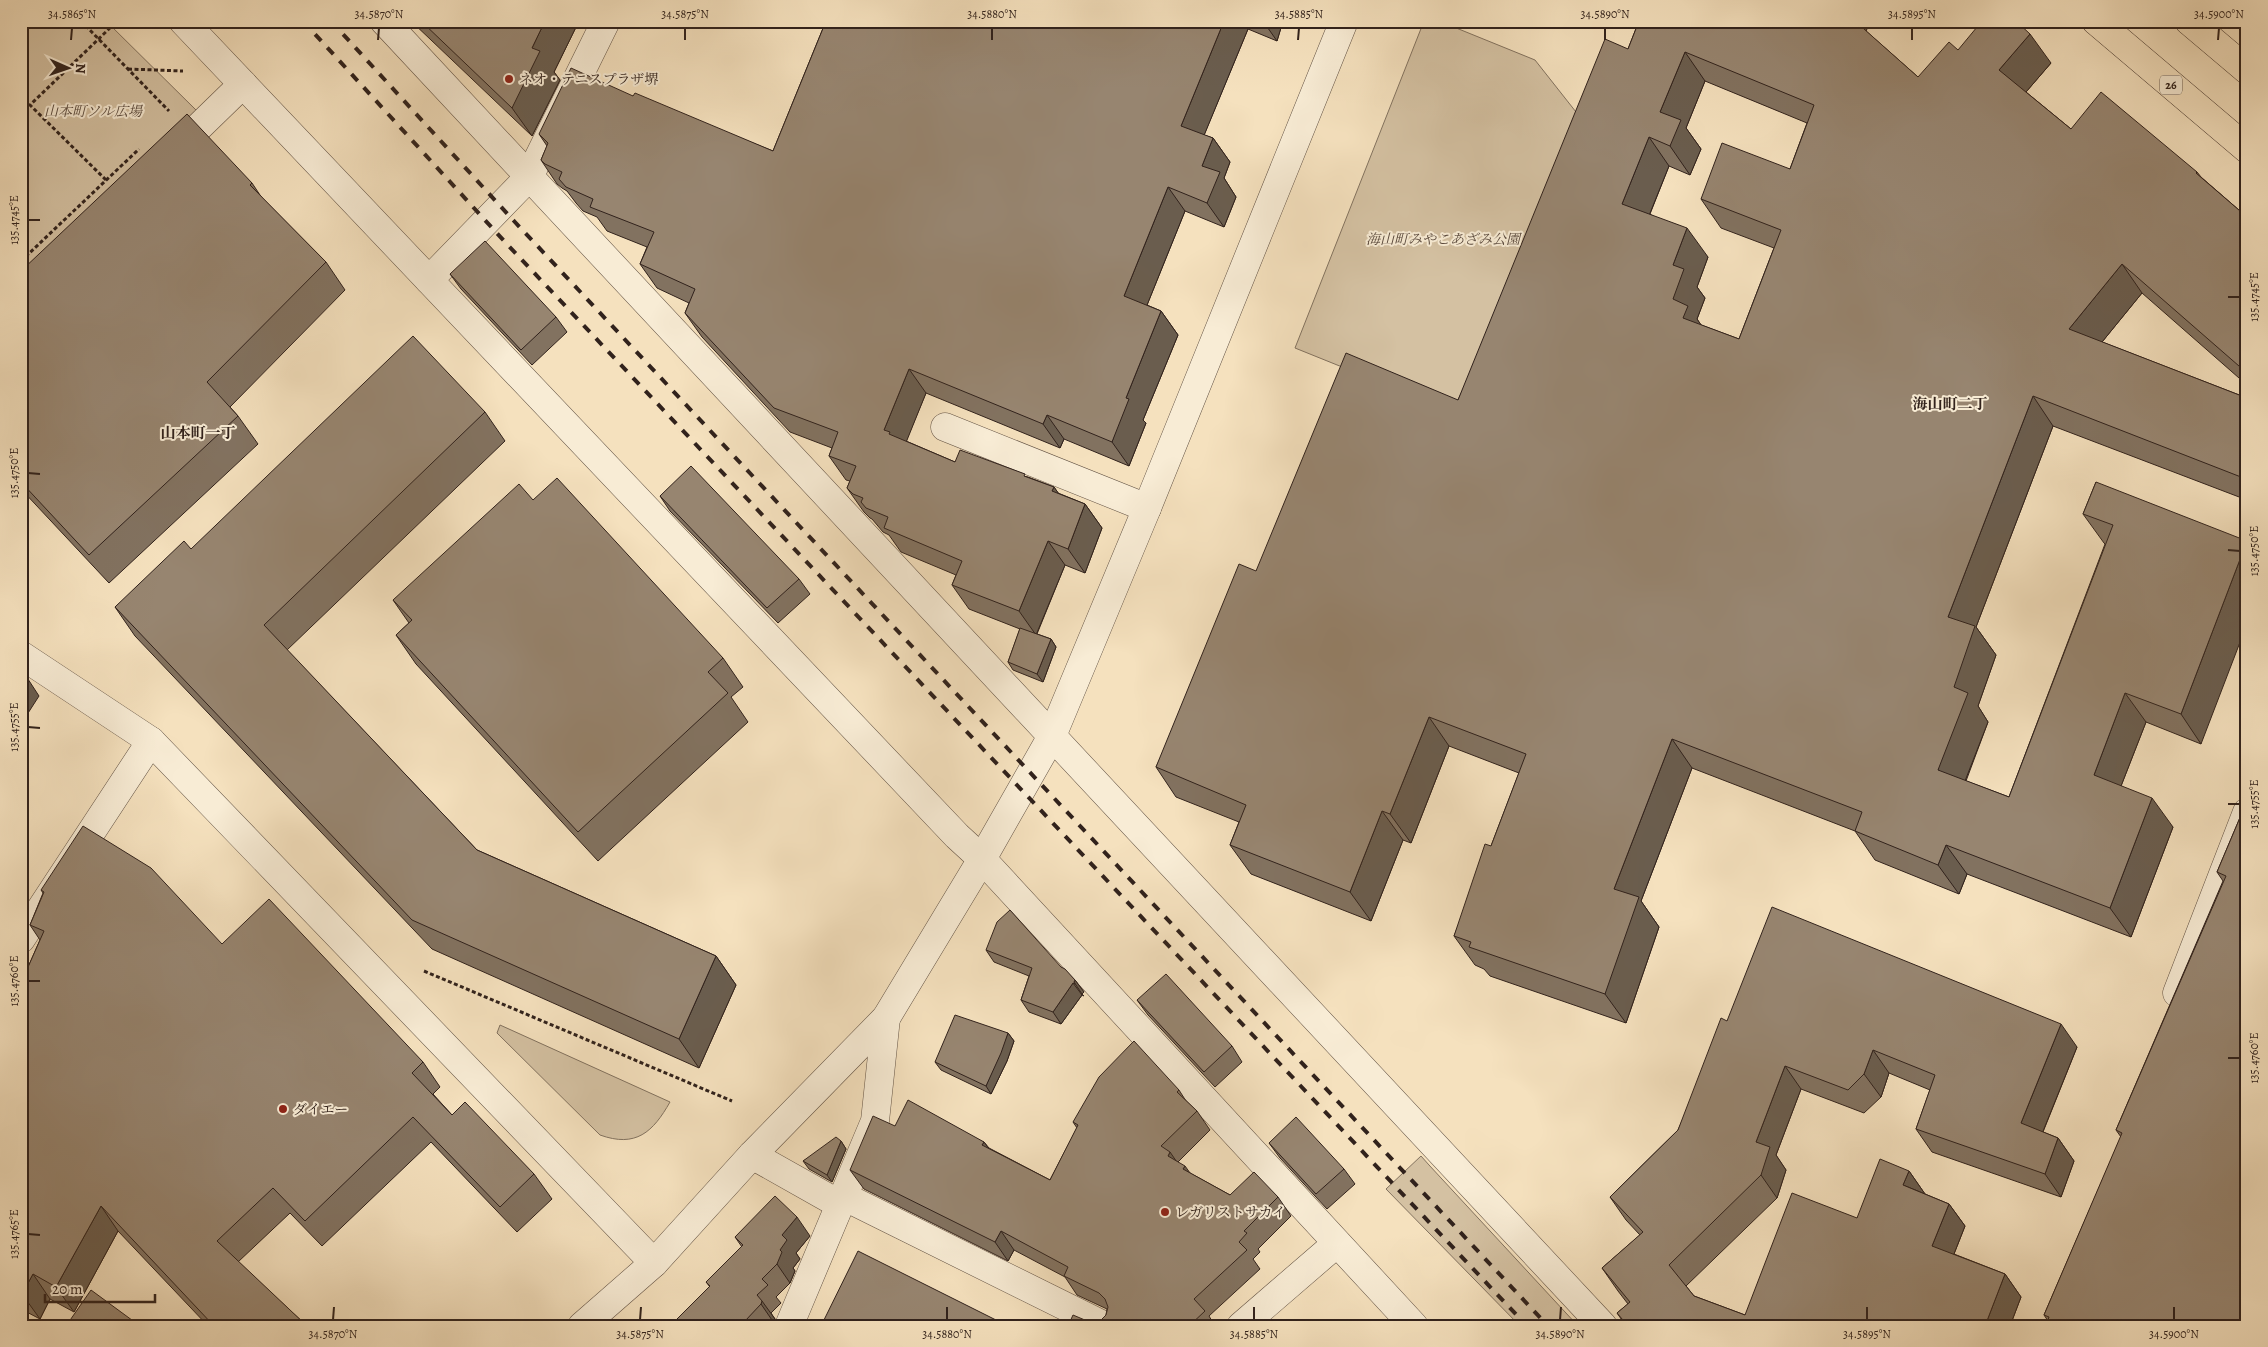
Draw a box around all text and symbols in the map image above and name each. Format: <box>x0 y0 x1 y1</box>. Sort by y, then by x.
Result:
text: 34.5865°N <box>48 6 96 22</box>
text: 34.5870°N <box>355 6 404 22</box>
text: 34.5875°N <box>661 6 709 22</box>
text: 34.5880°N <box>967 6 1017 22</box>
text: 34.5885°N <box>1275 6 1324 22</box>
text: 34.5890°N <box>1580 6 1630 22</box>
text: 34.5895°N <box>1888 6 1936 22</box>
text: 34.5900°N <box>2194 6 2244 22</box>
north arrow <box>42 42 92 92</box>
text: N <box>71 63 90 74</box>
place label: ネオ・テニスプラザ堺 <box>519 70 658 89</box>
marker: ネオ・テニスプラザ堺 <box>503 73 515 85</box>
road number: 26 <box>2160 76 2182 94</box>
park label: 山本町ソル広場 <box>44 102 144 121</box>
text: 135.4745°E <box>6 195 22 245</box>
park label: 海山町みやこあざみ公園 <box>1366 230 1522 249</box>
text: 135.4745°E <box>2246 272 2262 322</box>
district label: 海山町二丁 <box>1912 394 1988 414</box>
district label: 山本町一丁 <box>160 423 236 443</box>
text: 135.4750°E <box>6 448 22 498</box>
text: 135.4750°E <box>2246 526 2262 576</box>
text: 135.4755°E <box>6 702 22 752</box>
text: 135.4755°E <box>2246 779 2262 829</box>
text: 135.4760°E <box>6 955 22 1007</box>
text: 135.4760°E <box>2246 1032 2262 1084</box>
place label: ダイエー <box>293 1100 348 1119</box>
marker: ダイエー <box>277 1103 289 1115</box>
place label: レガリストサカイ <box>1175 1203 1286 1222</box>
marker: レガリストサカイ <box>1159 1206 1171 1218</box>
text: 135.4765°E <box>6 1209 22 1259</box>
scale bar <box>45 1272 155 1304</box>
text: 20 m <box>52 1279 83 1299</box>
text: 34.5870°N <box>309 1326 358 1342</box>
text: 34.5875°N <box>616 1326 664 1342</box>
text: 34.5880°N <box>922 1326 972 1342</box>
text: 34.5885°N <box>1230 1326 1279 1342</box>
text: 34.5890°N <box>1535 1326 1585 1342</box>
text: 34.5895°N <box>1843 1326 1891 1342</box>
text: 34.5900°N <box>2149 1326 2199 1342</box>

